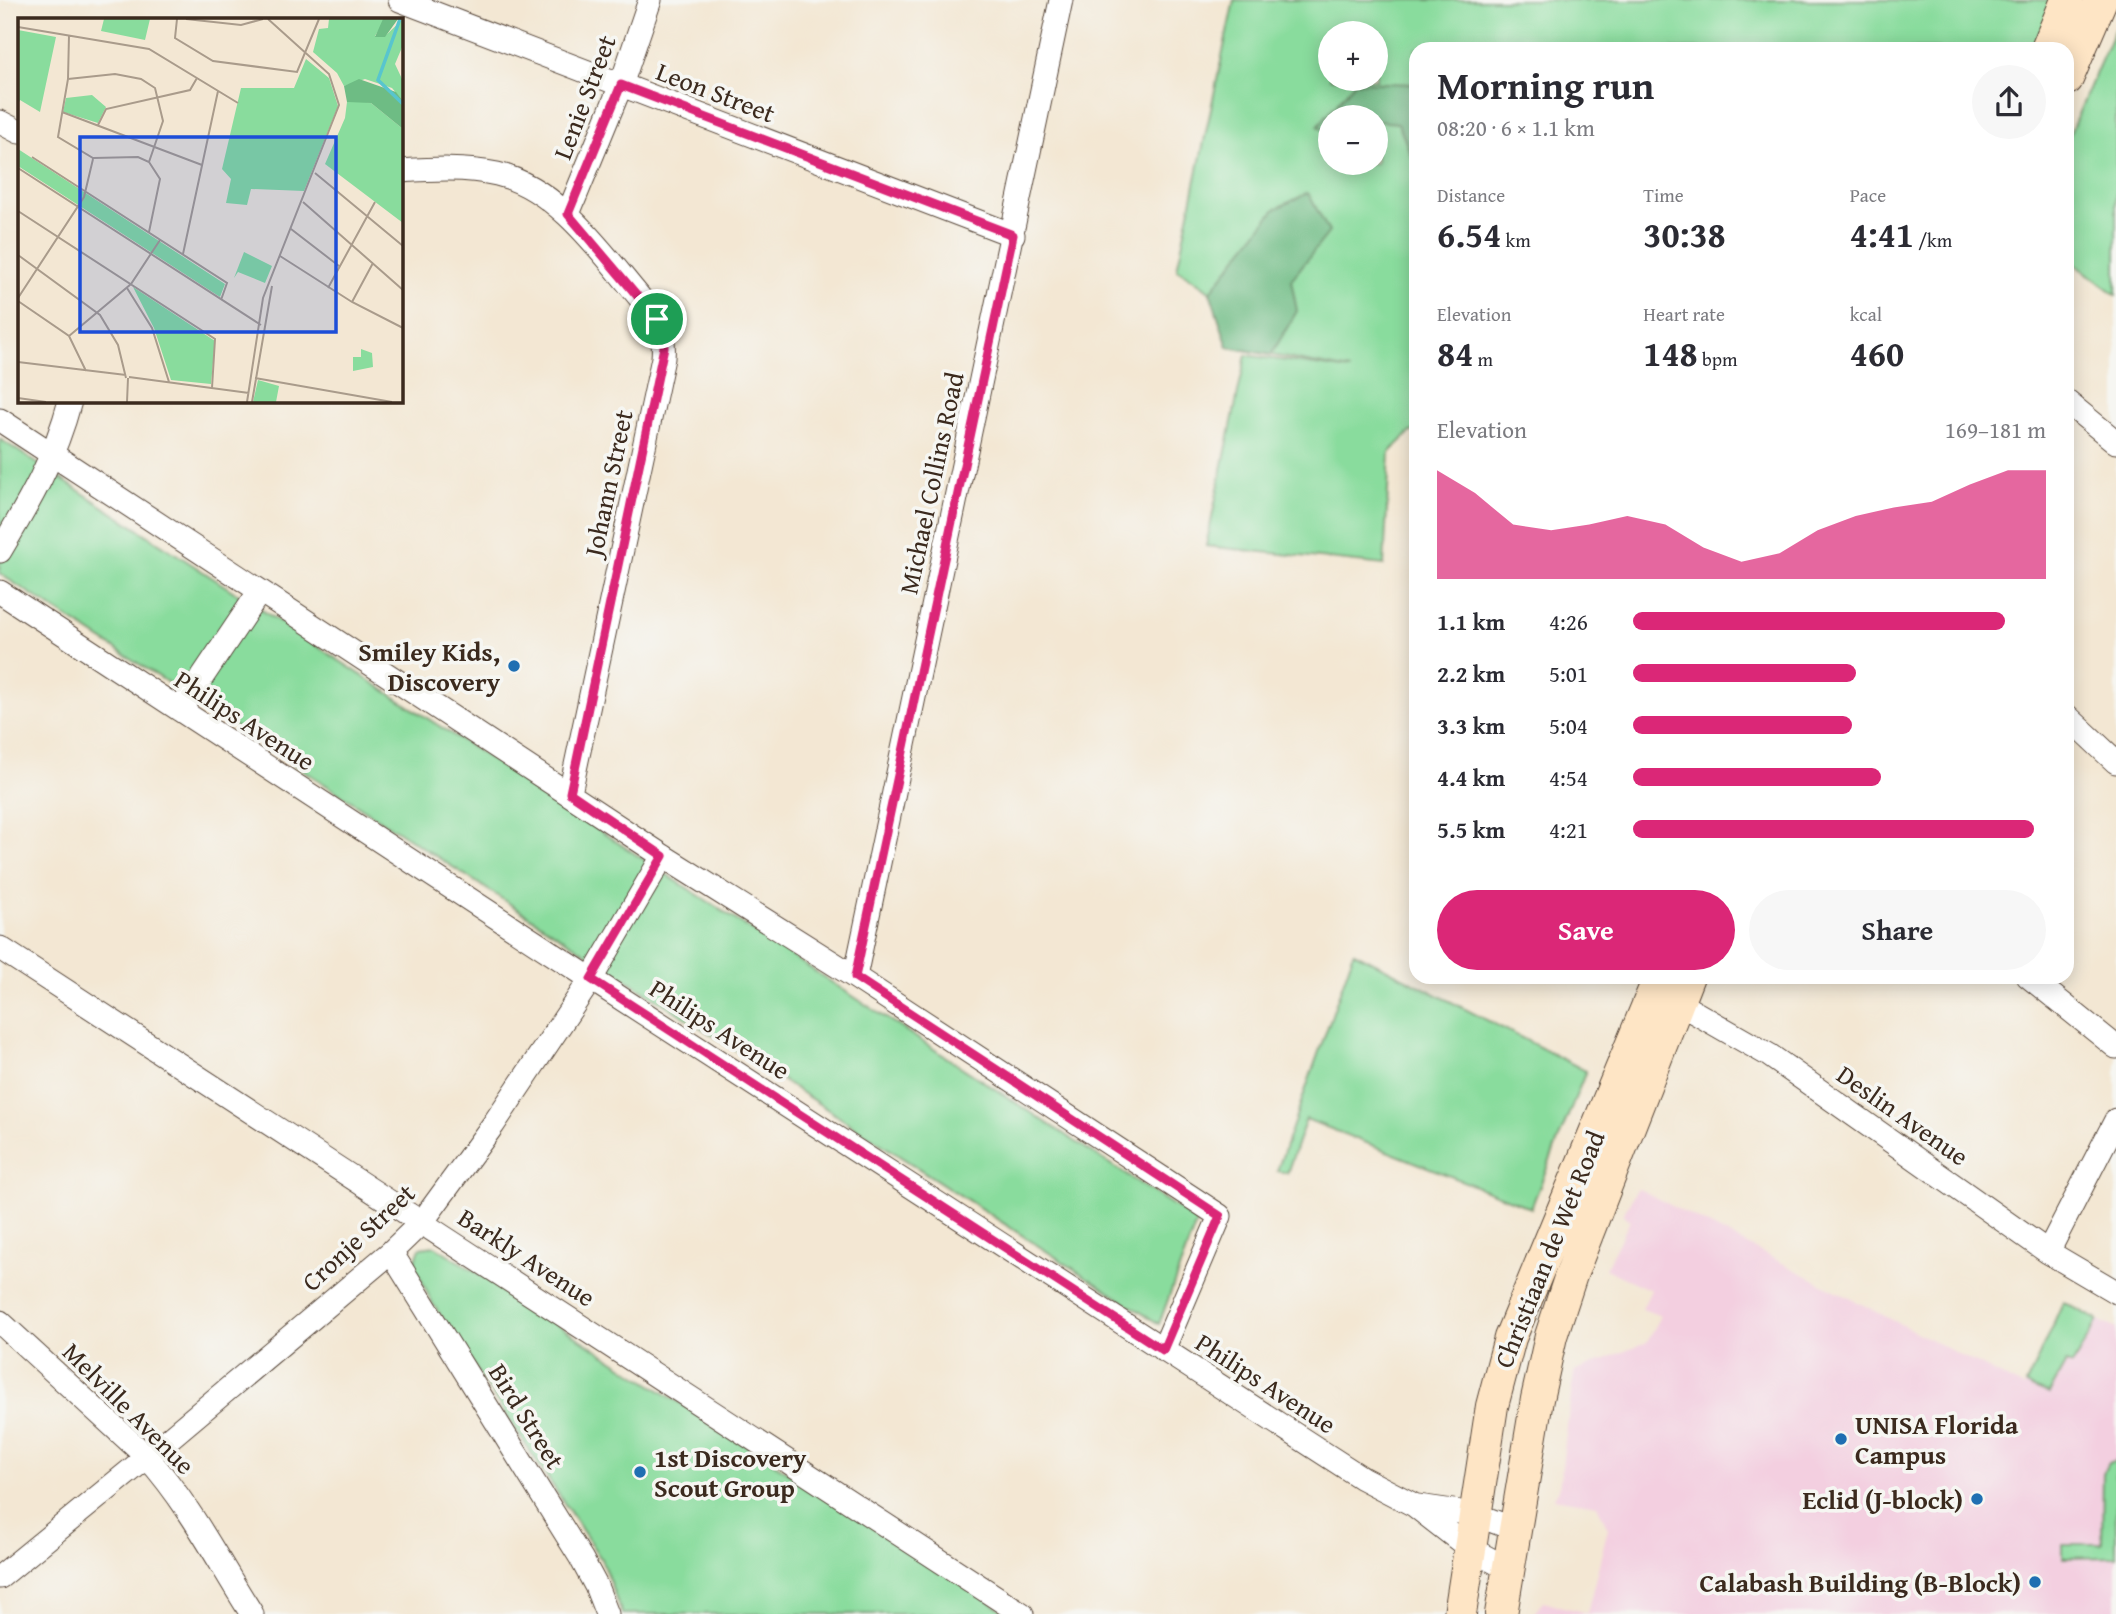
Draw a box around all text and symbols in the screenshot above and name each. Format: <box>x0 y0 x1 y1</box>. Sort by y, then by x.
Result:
inset map <box>18 18 402 402</box>
map controls <box>1318 21 1388 175</box>
button: + <box>1318 21 1388 91</box>
street label: Lenie Street <box>542 29 626 165</box>
street label: Leon Street <box>651 52 781 132</box>
text: Morning run <box>1437 57 1654 113</box>
button: share <box>1972 65 2046 139</box>
button: − <box>1318 105 1388 175</box>
text: 08:20 · 6 × 1.1 km <box>1437 111 1595 144</box>
text: Distance <box>1437 181 1505 209</box>
text: Time <box>1643 181 1684 209</box>
text: Pace <box>1850 181 1886 209</box>
text: 6.54 <box>1437 209 1501 260</box>
text: 30:38 <box>1643 209 1726 260</box>
text: 4:41 <box>1850 209 1914 260</box>
text: km <box>1501 226 1531 254</box>
text: /km <box>1914 226 1952 254</box>
pin <box>627 289 687 349</box>
icon: arrive <box>638 300 676 338</box>
text: Elevation <box>1437 300 1511 328</box>
text: Heart rate <box>1643 300 1725 328</box>
text: kcal <box>1850 300 1882 328</box>
text: 84 <box>1437 328 1473 379</box>
text: 148 <box>1643 328 1698 379</box>
text: 460 <box>1850 328 1904 379</box>
text: m <box>1473 345 1493 373</box>
text: bpm <box>1698 345 1738 373</box>
street label: Michael Collins Road <box>888 368 974 598</box>
street label: Johann Street <box>573 406 643 563</box>
text: Elevation <box>1437 413 1527 446</box>
text: 169–181 m <box>1945 413 2046 446</box>
text: 1.1 km <box>1437 605 1505 638</box>
text: 4:26 <box>1549 605 1588 638</box>
place label: Smiley Kids, Discovery <box>358 632 501 701</box>
text: 2.2 km <box>1437 657 1505 690</box>
text: 5:01 <box>1549 657 1588 690</box>
marker: Smiley Kids, Discovery <box>506 658 522 674</box>
street label: Philips Avenue <box>167 660 323 780</box>
text: 3.3 km <box>1437 709 1505 742</box>
text: 5:04 <box>1549 709 1588 742</box>
text: 4.4 km <box>1437 761 1505 794</box>
text: 4:54 <box>1549 761 1588 794</box>
text: 5.5 km <box>1437 813 1505 846</box>
text: 4:21 <box>1549 813 1588 846</box>
button: Save <box>1437 890 1735 970</box>
button: Share <box>1749 890 2046 970</box>
street label: Philips Avenue <box>642 969 798 1089</box>
street label: Deslin Avenue <box>1829 1055 1977 1175</box>
street label: Christiaan de Wet Road <box>1484 1124 1614 1374</box>
street label: Cronje Street <box>292 1174 424 1300</box>
street label: Barkly Avenue <box>451 1198 603 1316</box>
street label: Philips Avenue <box>1188 1323 1344 1443</box>
street label: Melville Avenue <box>54 1333 204 1483</box>
street label: Bird Street <box>479 1356 575 1476</box>
place label: UNISA Florida Campus <box>1855 1405 2019 1474</box>
marker: UNISA Florida Campus <box>1833 1431 1849 1447</box>
place label: 1st Discovery Scout Group <box>654 1438 807 1507</box>
marker: 1st Discovery Scout Group <box>632 1464 648 1480</box>
place label: Eclid (J-block) <box>1802 1480 1963 1519</box>
marker: Eclid (J-block) <box>1969 1491 1985 1507</box>
place label: Calabash Building (B-Block) <box>1700 1563 2021 1602</box>
marker: Calabash Building (B-Block) <box>2027 1574 2043 1590</box>

